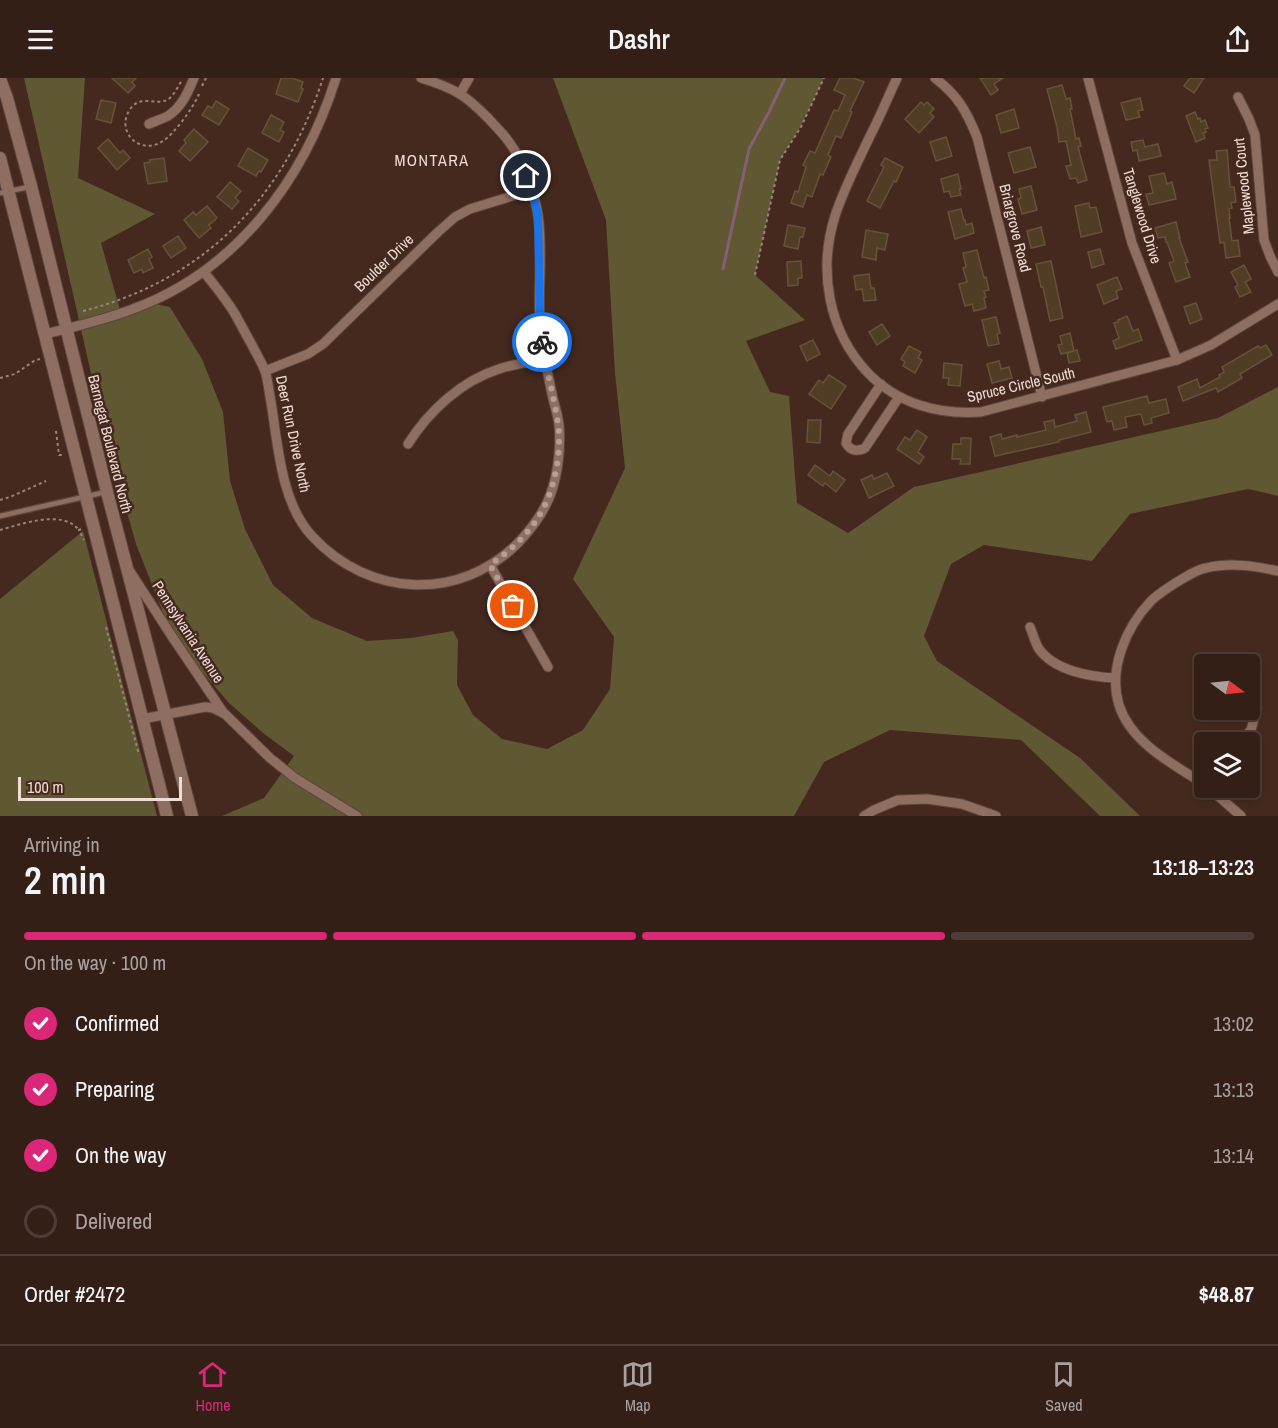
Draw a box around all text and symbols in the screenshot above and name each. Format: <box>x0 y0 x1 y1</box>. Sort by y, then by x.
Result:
text: Dashr <box>608 21 670 57</box>
icon: menu <box>24 23 57 56</box>
icon: share <box>1221 23 1254 56</box>
street label: Maplewood Court <box>1228 136 1259 235</box>
district label: MONTARA <box>394 149 470 171</box>
pin <box>500 150 551 201</box>
icon: home <box>509 159 542 192</box>
street label: Tanglewood Drive <box>1118 166 1167 266</box>
street label: Briargrove Road <box>994 182 1037 274</box>
street label: Boulder Drive <box>349 229 418 296</box>
courier <box>512 312 572 372</box>
icon: bike <box>526 326 559 359</box>
street label: Spruce Circle South <box>965 362 1077 407</box>
street label: Barnegat Boulevard North <box>83 372 138 515</box>
street label: Deer Run Drive North <box>271 374 316 494</box>
street label: Pennsylvania Avenue <box>147 576 229 687</box>
pin <box>487 580 538 631</box>
icon: bag <box>496 589 529 622</box>
north arrow <box>1194 654 1260 720</box>
map controls <box>1194 654 1260 798</box>
button: layers <box>1194 732 1260 798</box>
scale bar <box>18 774 182 802</box>
text: 100 m <box>27 776 63 798</box>
text: Arriving in <box>24 831 100 858</box>
text: 13:18–13:23 <box>1152 852 1254 882</box>
text: 2 min <box>24 854 106 906</box>
text: On the way · 100 m <box>24 949 166 976</box>
icon: check <box>24 1007 57 1040</box>
text: Confirmed <box>75 1008 159 1038</box>
text: 13:02 <box>1213 1010 1254 1037</box>
icon: check <box>24 1073 57 1106</box>
text: Preparing <box>75 1074 154 1104</box>
text: 13:13 <box>1213 1076 1254 1103</box>
icon: check <box>24 1139 57 1172</box>
text: On the way <box>75 1140 166 1170</box>
text: 13:14 <box>1213 1142 1254 1169</box>
text: Delivered <box>75 1206 152 1236</box>
text: Order #2472 <box>24 1279 125 1309</box>
text: $48.87 <box>1199 1279 1254 1309</box>
tab: Home <box>195 1358 230 1416</box>
tab: Map <box>621 1358 654 1416</box>
tab: Saved <box>1045 1358 1083 1416</box>

